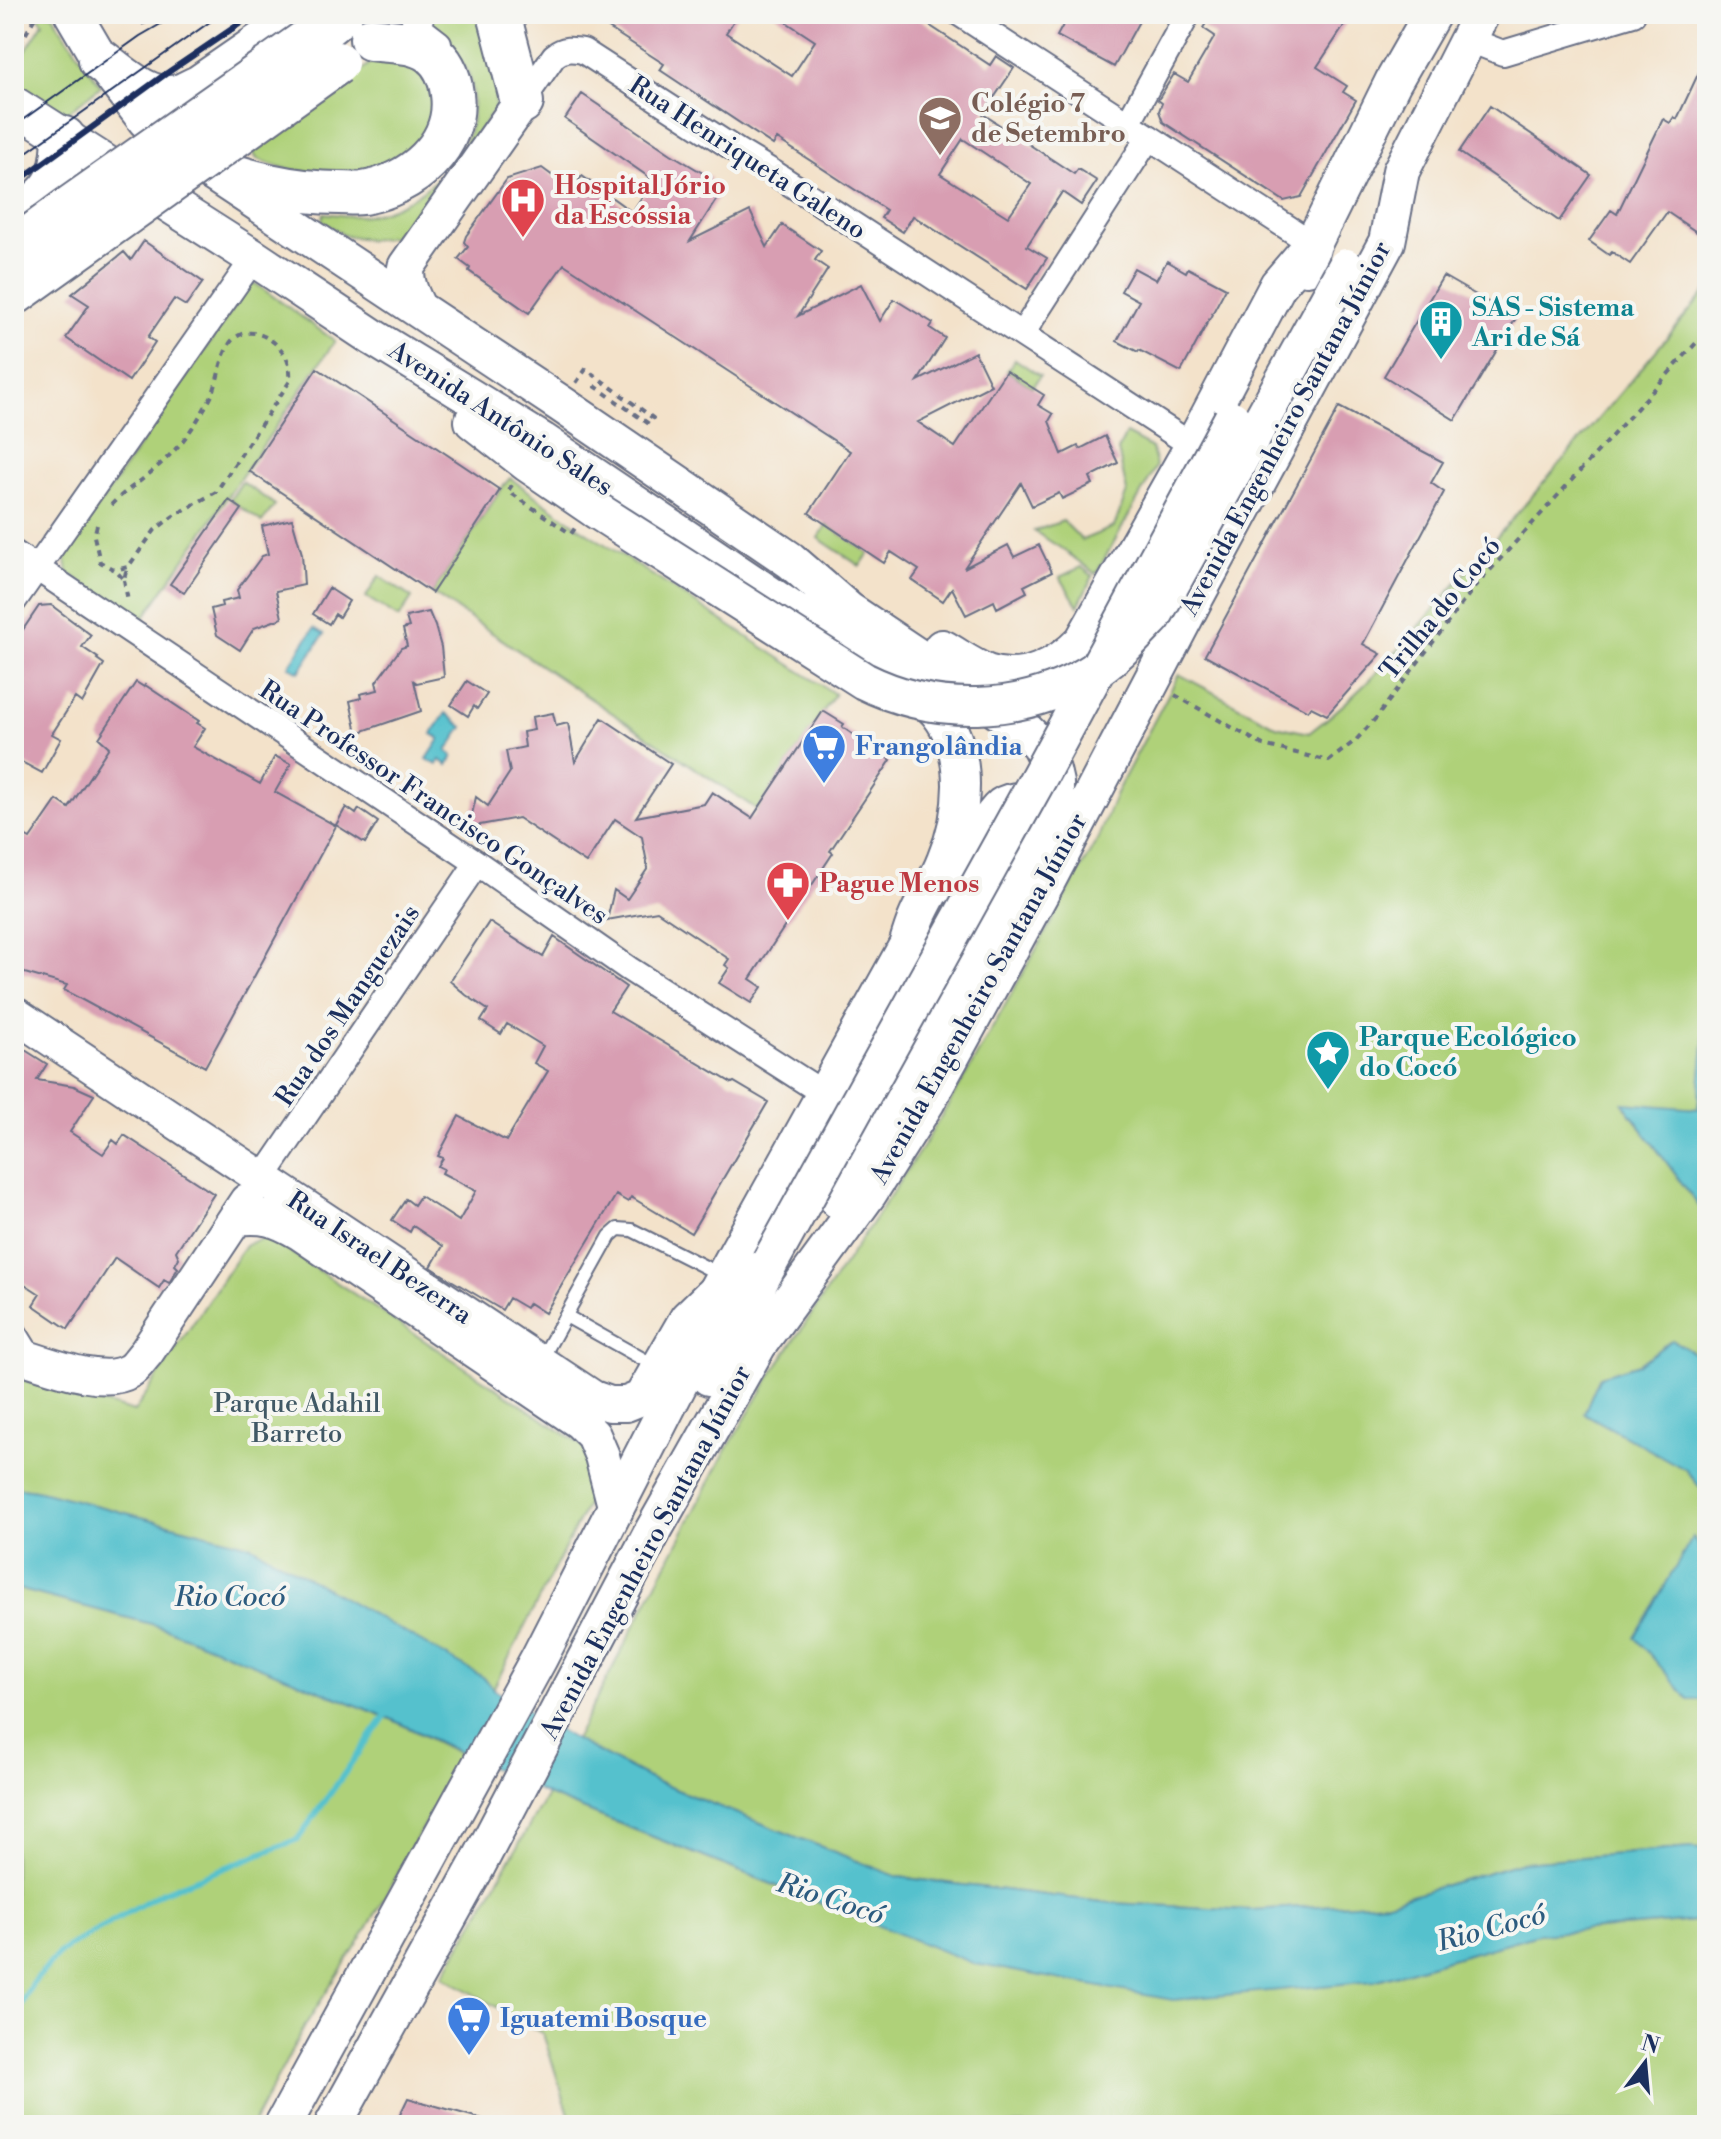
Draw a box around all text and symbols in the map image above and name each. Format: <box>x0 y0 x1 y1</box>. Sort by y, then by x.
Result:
street label: Rua Henriqueta Galeno <box>623 69 872 247</box>
place label: Colégio 7 de Setembro <box>971 88 1126 150</box>
school or university icon: Colégio 7 de Setembro <box>916 94 964 157</box>
place label: Hospital Jório da Escóssia <box>554 170 726 232</box>
hospital icon: Hospital Jório da Escóssia <box>499 176 547 239</box>
street label: Avenida Engenheiro Santana Júnior <box>1173 236 1398 622</box>
place label: SAS - Sistema Ari de Sá <box>1471 292 1635 354</box>
building icon: SAS - Sistema Ari de Sá <box>1417 298 1465 361</box>
street label: Avenida Antônio Sales <box>382 334 619 503</box>
street label: Trilha do Cocó <box>1374 531 1508 686</box>
street label: Rua Professor Francisco Gonçalves <box>253 674 614 932</box>
supermarket icon: Frangolândia <box>800 722 848 785</box>
place label: Frangolândia <box>855 731 1024 763</box>
street label: Avenida Engenheiro Santana Júnior <box>863 807 1094 1190</box>
pharmacy icon: Pague Menos <box>764 859 812 922</box>
place label: Pague Menos <box>819 868 979 900</box>
street label: Rua dos Manguezais <box>269 899 427 1112</box>
place label: Parque Ecológico do Cocó <box>1359 1022 1577 1084</box>
place icon: Parque Ecológico do Cocó <box>1304 1028 1352 1091</box>
street label: Rua Israel Bezerra <box>281 1184 479 1332</box>
street label: Avenida Engenheiro Santana Júnior <box>533 1360 758 1746</box>
park label: Parque Adahil Barreto <box>213 1388 381 1450</box>
water label: Rio Cocó <box>174 1580 287 1615</box>
water label: Rio Cocó <box>771 1865 890 1934</box>
water label: Rio Cocó <box>1432 1897 1551 1960</box>
supermarket icon: Iguatemi Bosque <box>445 1994 493 2057</box>
place label: Iguatemi Bosque <box>500 2003 707 2035</box>
north arrow <box>1605 2023 1685 2103</box>
text: N <box>1638 2030 1663 2061</box>

